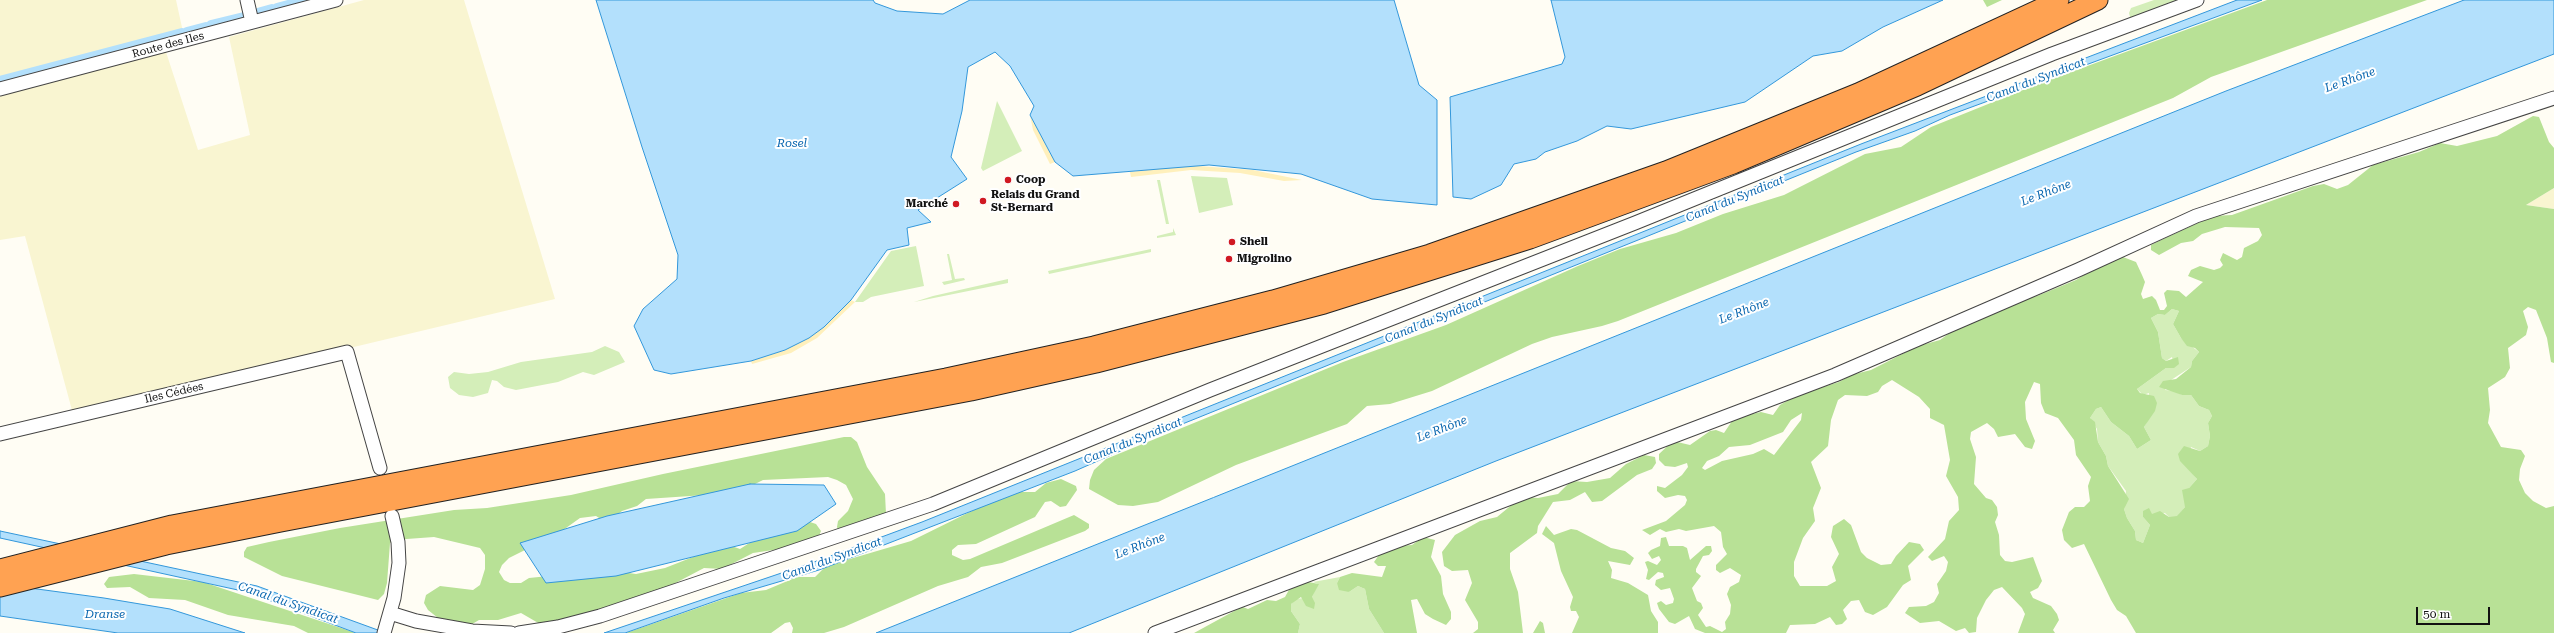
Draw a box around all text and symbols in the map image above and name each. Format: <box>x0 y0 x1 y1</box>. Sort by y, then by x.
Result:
street label: Route des Iles <box>131 29 205 61</box>
water label: Canal du Syndicat <box>1984 54 2088 106</box>
water label: Le Rhône <box>2323 64 2377 96</box>
water label: Rosel <box>777 136 807 150</box>
place label: Coop <box>1016 173 1045 187</box>
water label: Canal du Syndicat <box>1684 173 1786 225</box>
marker: Coop <box>1003 175 1013 185</box>
water label: Le Rhône <box>2019 177 2073 209</box>
place label: Relais du Grand St-Bernard <box>991 188 1080 214</box>
marker: Relais du Grand St-Bernard <box>978 196 988 206</box>
place label: Marché <box>906 197 948 211</box>
marker: Marché <box>951 199 961 209</box>
place label: Shell <box>1240 235 1268 249</box>
marker: Shell <box>1227 237 1237 247</box>
place label: Migrolino <box>1237 252 1292 266</box>
marker: Migrolino <box>1224 254 1234 264</box>
water label: Canal du Syndicat <box>1383 294 1485 346</box>
water label: Le Rhône <box>1717 295 1771 327</box>
street label: Iles Cédées <box>143 380 205 406</box>
water label: Le Rhône <box>1415 413 1469 445</box>
water label: Canal du Syndicat <box>1082 415 1184 467</box>
water label: Le Rhône <box>1113 530 1167 562</box>
water label: Canal du Syndicat <box>780 534 884 584</box>
water label: Canal du Syndicat <box>236 579 340 627</box>
scale bar <box>2418 599 2492 625</box>
water label: Dranse <box>85 607 125 621</box>
text: 50 m <box>2423 607 2450 621</box>

